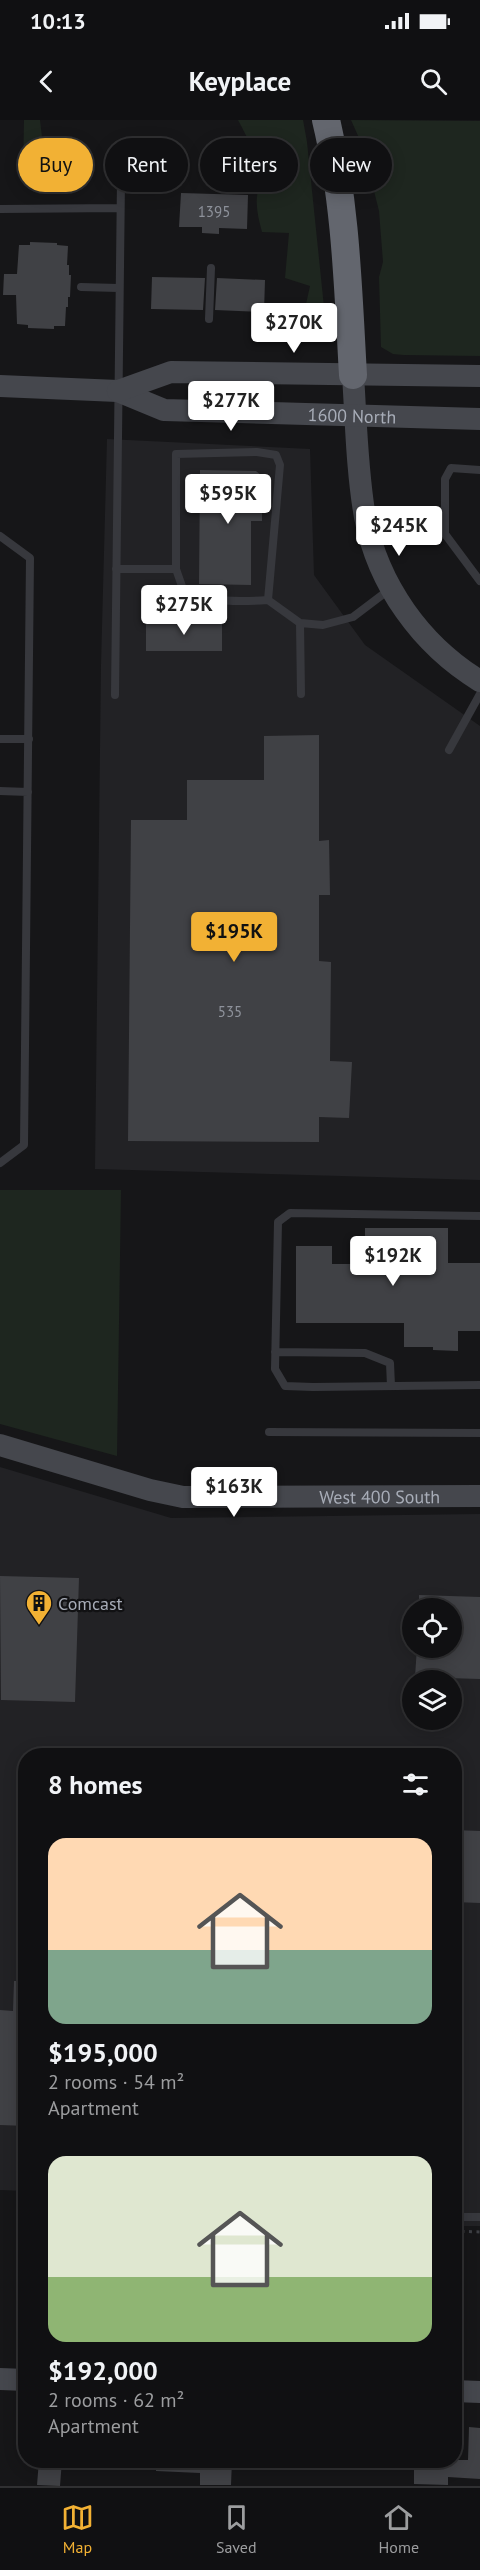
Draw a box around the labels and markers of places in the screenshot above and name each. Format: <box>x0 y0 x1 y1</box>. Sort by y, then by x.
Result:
pin: $270K <box>252 303 336 354</box>
pin: $277K <box>189 381 273 432</box>
pin: $595K <box>186 474 270 525</box>
pin: $245K <box>357 506 441 557</box>
pin: $275K <box>142 585 226 636</box>
pin: $195K <box>192 912 276 963</box>
pin: $192K <box>351 1236 435 1287</box>
pin: $163K <box>192 1467 276 1518</box>
building icon: Comcast <box>24 1588 54 1626</box>
place label: Comcast <box>58 1592 123 1615</box>

